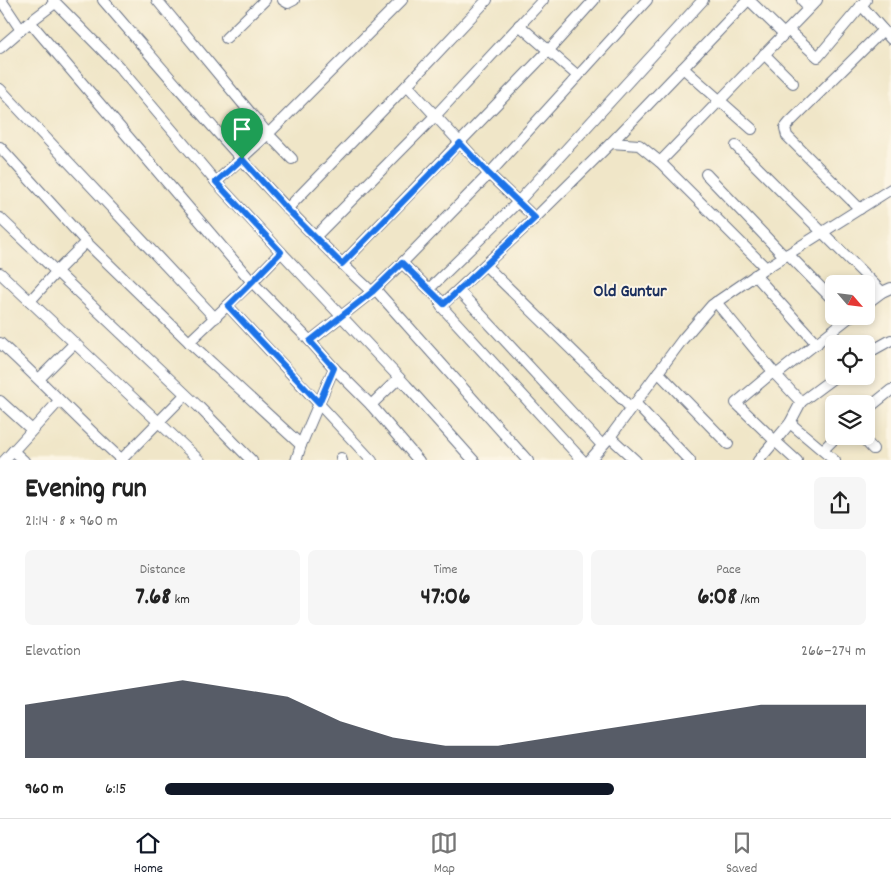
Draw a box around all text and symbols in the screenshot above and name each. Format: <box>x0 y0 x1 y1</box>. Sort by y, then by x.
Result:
pin <box>221 108 263 159</box>
icon: arrive <box>228 115 256 143</box>
north arrow <box>825 275 875 325</box>
map controls <box>825 275 875 445</box>
district label: Old Guntur <box>593 280 667 305</box>
button: locate <box>825 335 875 385</box>
button: layers <box>825 395 875 445</box>
text: Evening run <box>25 471 147 511</box>
button: share <box>814 477 866 529</box>
text: 21:14 · 8 × 960 m <box>25 510 118 533</box>
text: Distance <box>140 560 185 580</box>
text: Time <box>434 560 457 580</box>
text: Pace <box>716 560 741 580</box>
text: 7.68 <box>135 580 171 616</box>
text: 47:06 <box>421 580 470 616</box>
text: 6:08 <box>697 580 737 616</box>
text: km <box>171 590 190 610</box>
text: /km <box>737 590 760 610</box>
text: Elevation <box>25 640 81 663</box>
text: 266–274 m <box>801 640 866 663</box>
text: 960 m <box>25 778 64 801</box>
text: 6:15 <box>105 778 126 801</box>
tab: Home <box>134 829 163 879</box>
tab: Map <box>430 829 458 879</box>
tab: Saved <box>726 829 757 879</box>

